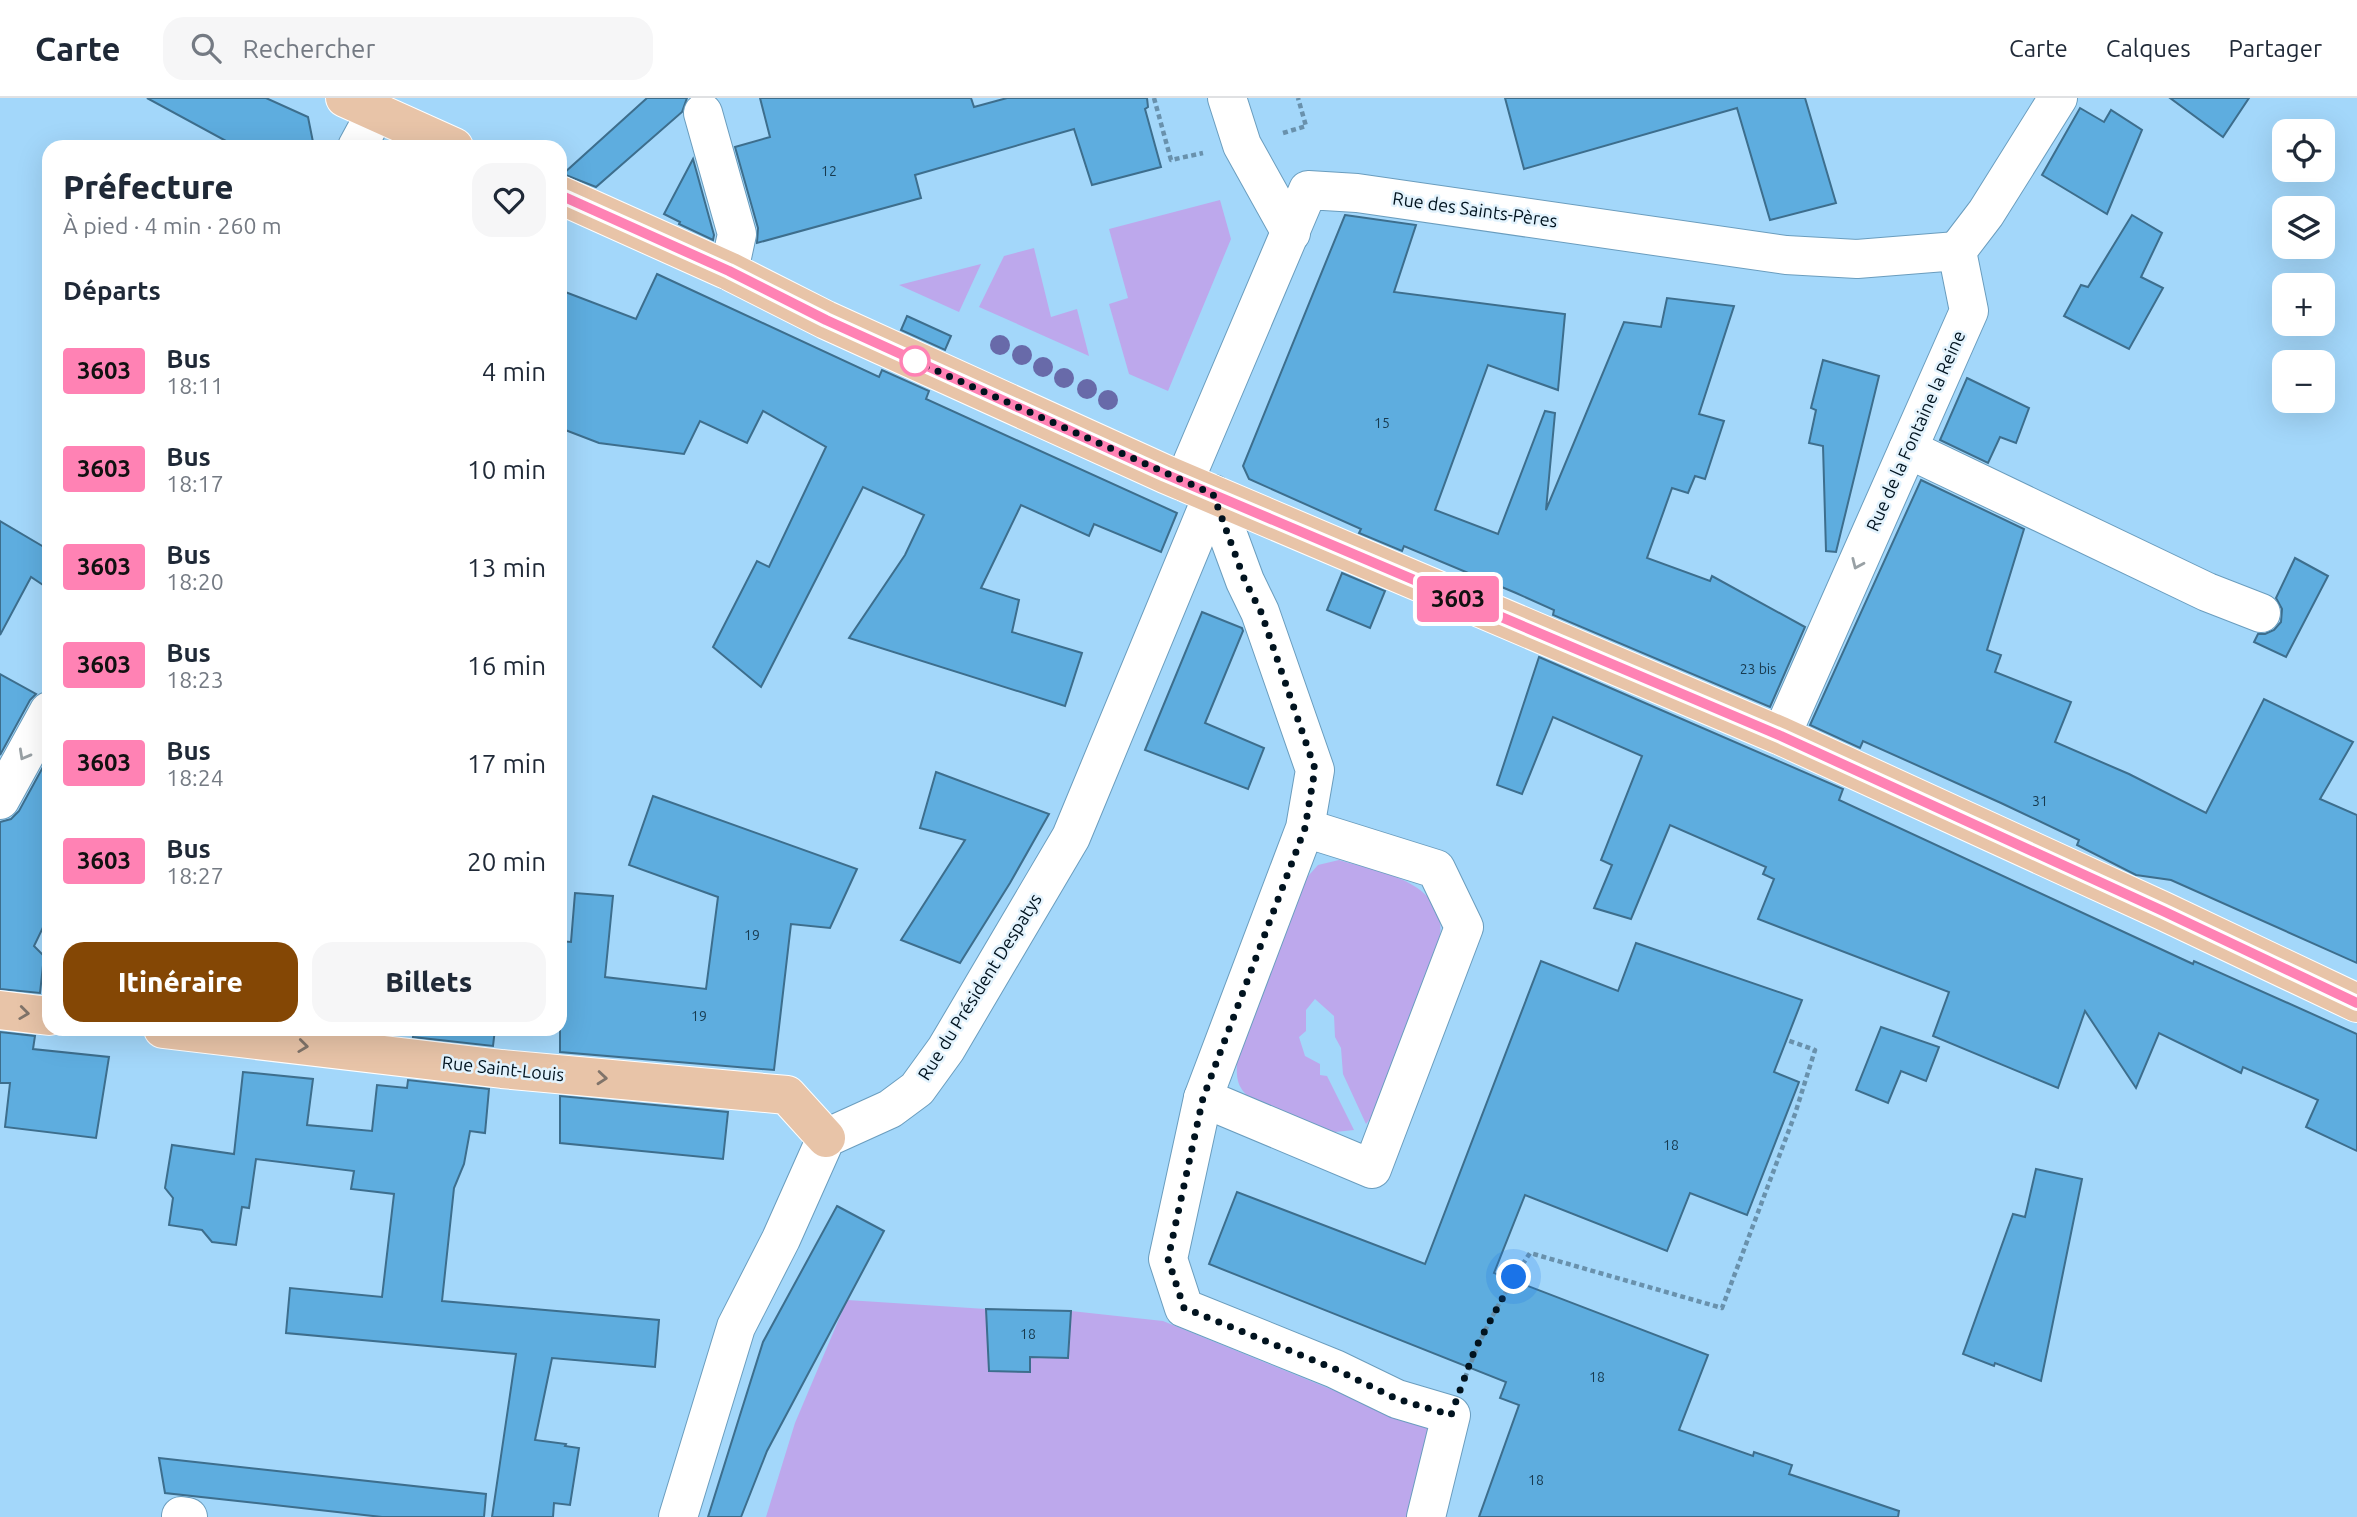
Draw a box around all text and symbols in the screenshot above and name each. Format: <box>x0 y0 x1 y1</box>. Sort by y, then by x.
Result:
search box <box>163 17 653 80</box>
icon: search <box>187 29 225 67</box>
text: Carte <box>35 30 121 67</box>
text: Rechercher <box>243 34 375 63</box>
text: Carte <box>2009 35 2068 62</box>
text: Calques <box>2106 35 2191 62</box>
text: Partager <box>2229 35 2322 62</box>
map controls <box>2272 119 2335 413</box>
button: locate <box>2272 119 2335 182</box>
button: heart <box>472 163 546 237</box>
house number: 12 <box>821 163 837 179</box>
text: Préfecture <box>63 168 234 205</box>
street label: Rue des Saints-Pères <box>1391 188 1559 231</box>
button: layers <box>2272 196 2335 259</box>
text: À pied · 4 min · 260 m <box>63 213 282 238</box>
button: + <box>2272 273 2335 336</box>
text: Départs <box>63 276 161 305</box>
street label: Rue de la Fontaine la Reine <box>1862 327 1968 534</box>
text: Bus <box>166 344 211 373</box>
unlabelled marker <box>900 346 930 376</box>
button: − <box>2272 350 2335 413</box>
text: 3603 <box>77 357 131 384</box>
text: 4 min <box>482 357 546 386</box>
text: 18:11 <box>166 373 224 398</box>
house number: 15 <box>1374 415 1390 431</box>
text: Bus <box>166 442 211 471</box>
text: 3603 <box>77 455 131 482</box>
text: 10 min <box>467 455 546 484</box>
text: 18:17 <box>166 471 224 496</box>
text: Bus <box>166 540 211 569</box>
text: 3603 <box>77 553 131 580</box>
text: 13 min <box>467 553 546 582</box>
one-way arrow <box>1852 557 1866 569</box>
text: 18:20 <box>166 569 224 594</box>
line badge: 3603 <box>1409 576 1507 622</box>
text: 3603 <box>1431 585 1485 612</box>
text: Bus <box>166 638 211 667</box>
text: 3603 <box>77 651 131 678</box>
text: 16 min <box>467 651 546 680</box>
house number: 23 bis <box>1740 661 1776 677</box>
text: 18:23 <box>166 667 224 692</box>
text: Bus <box>166 736 211 765</box>
one-way arrow <box>19 748 33 761</box>
text: 3603 <box>77 749 131 776</box>
text: 17 min <box>467 749 546 778</box>
text: 18:24 <box>166 765 224 790</box>
house number: 31 <box>2032 793 2048 809</box>
text: Bus <box>166 834 211 863</box>
text: 3603 <box>77 847 131 874</box>
text: 20 min <box>467 847 546 876</box>
text: 18:27 <box>166 863 224 888</box>
street label: Rue du Président Despatys <box>913 889 1045 1083</box>
house number: 19 <box>744 927 760 943</box>
button: Itinéraire <box>63 942 298 1022</box>
button: Billets <box>312 942 546 1022</box>
one-way arrow <box>19 1005 30 1020</box>
house number: 19 <box>691 1008 707 1024</box>
one-way arrow <box>297 1038 309 1053</box>
street label: Rue Saint-Louis <box>441 1052 565 1084</box>
one-way arrow <box>597 1071 608 1086</box>
house number: 18 <box>1663 1137 1679 1153</box>
your location <box>1496 1259 1531 1294</box>
house number: 18 <box>1020 1326 1036 1342</box>
house number: 18 <box>1589 1369 1605 1385</box>
house number: 18 <box>1528 1472 1544 1488</box>

